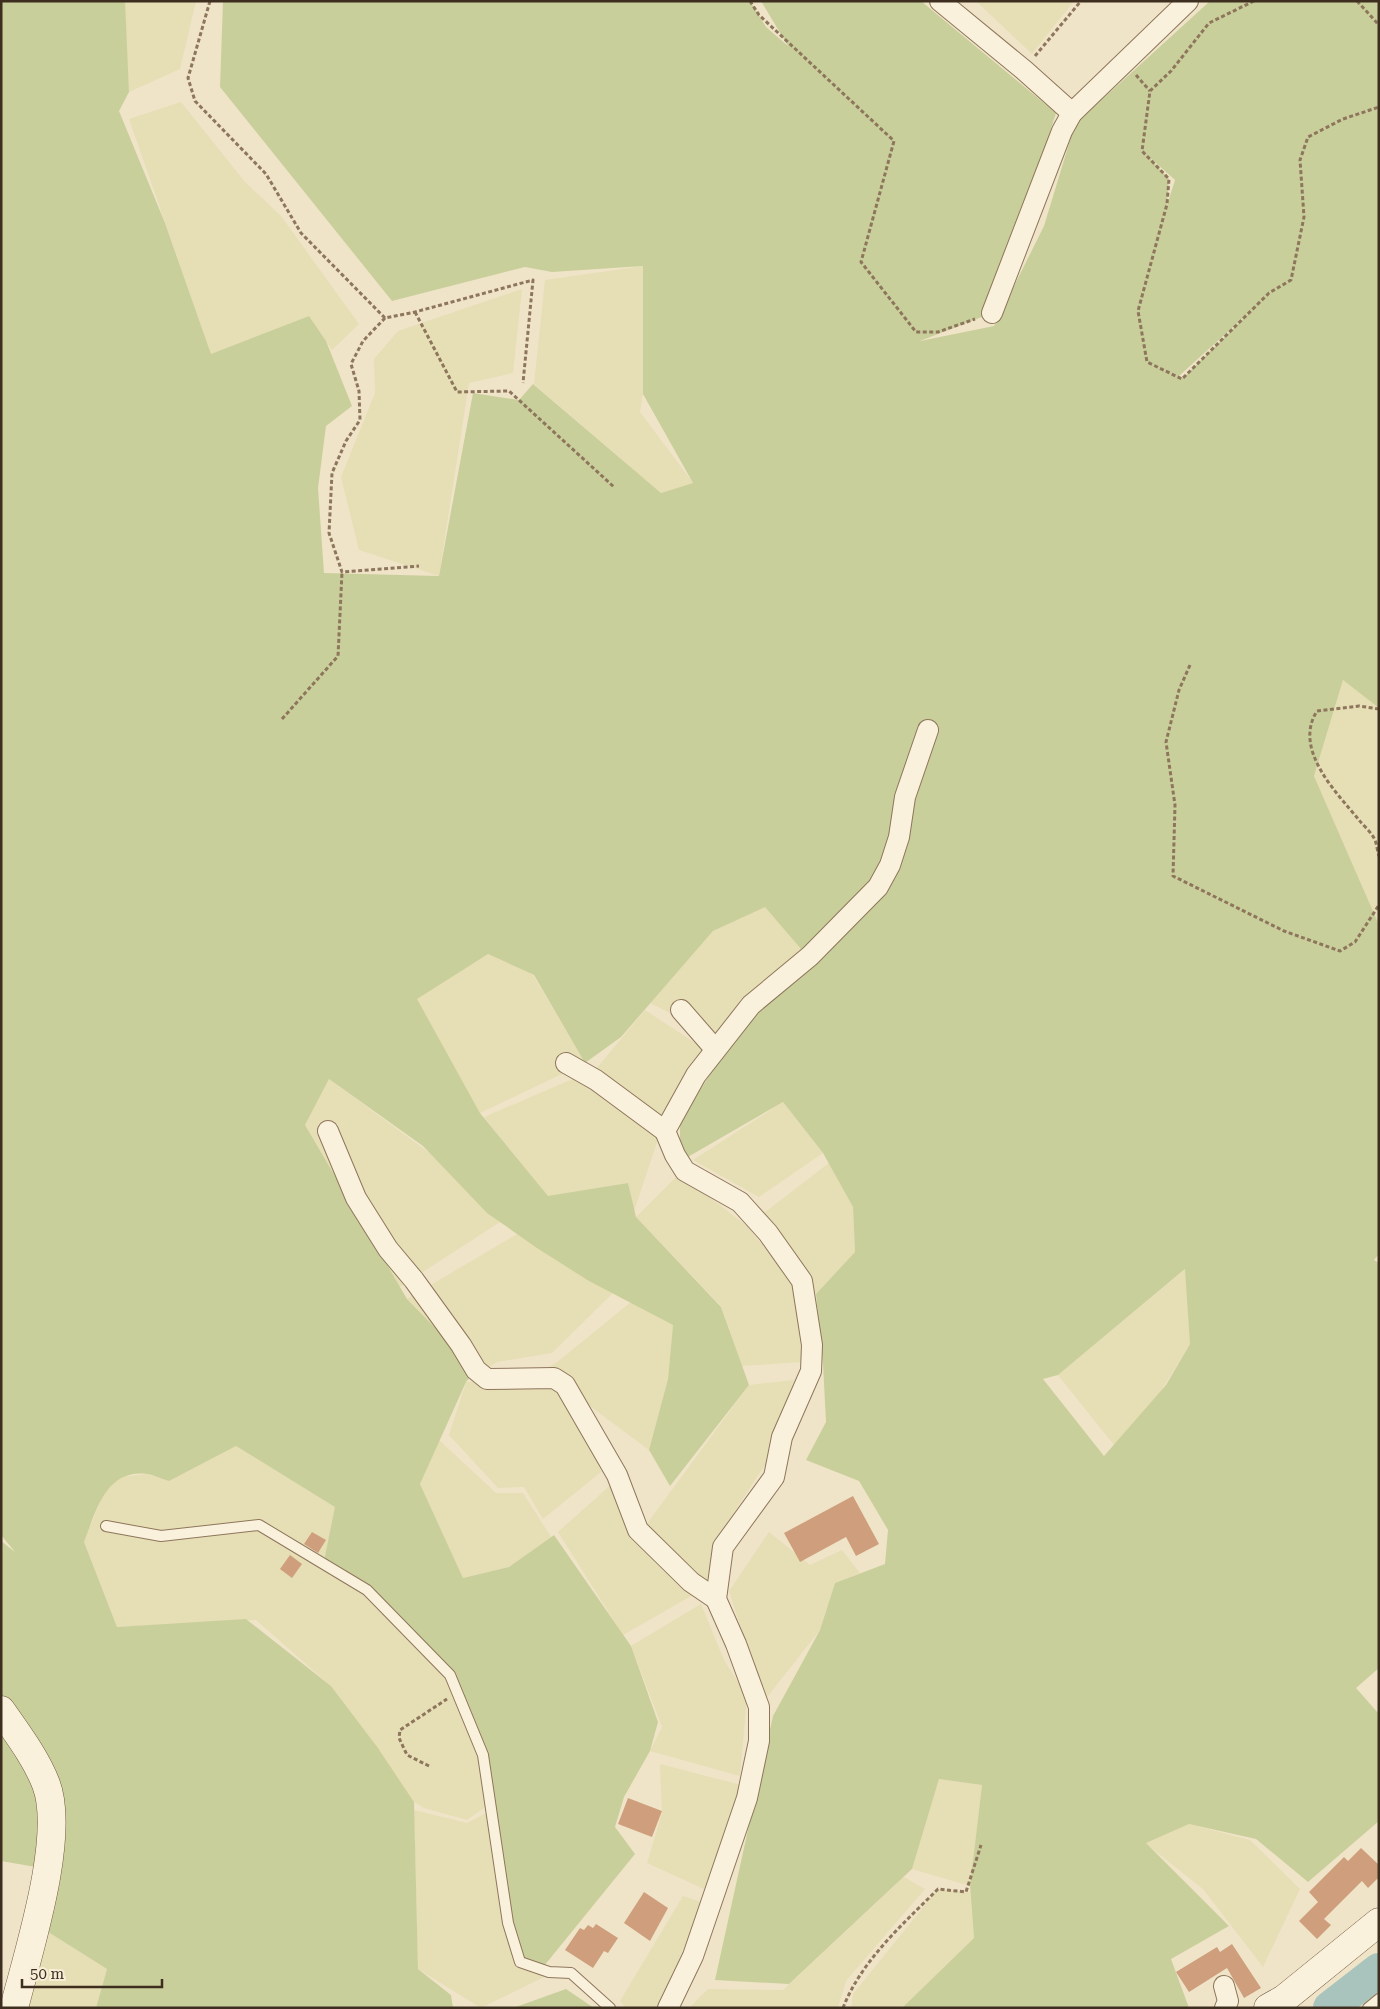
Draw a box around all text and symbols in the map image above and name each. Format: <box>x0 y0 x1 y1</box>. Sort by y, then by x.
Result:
scale bar <box>22 1956 162 1988</box>
text: 50 m <box>30 1965 65 1983</box>

